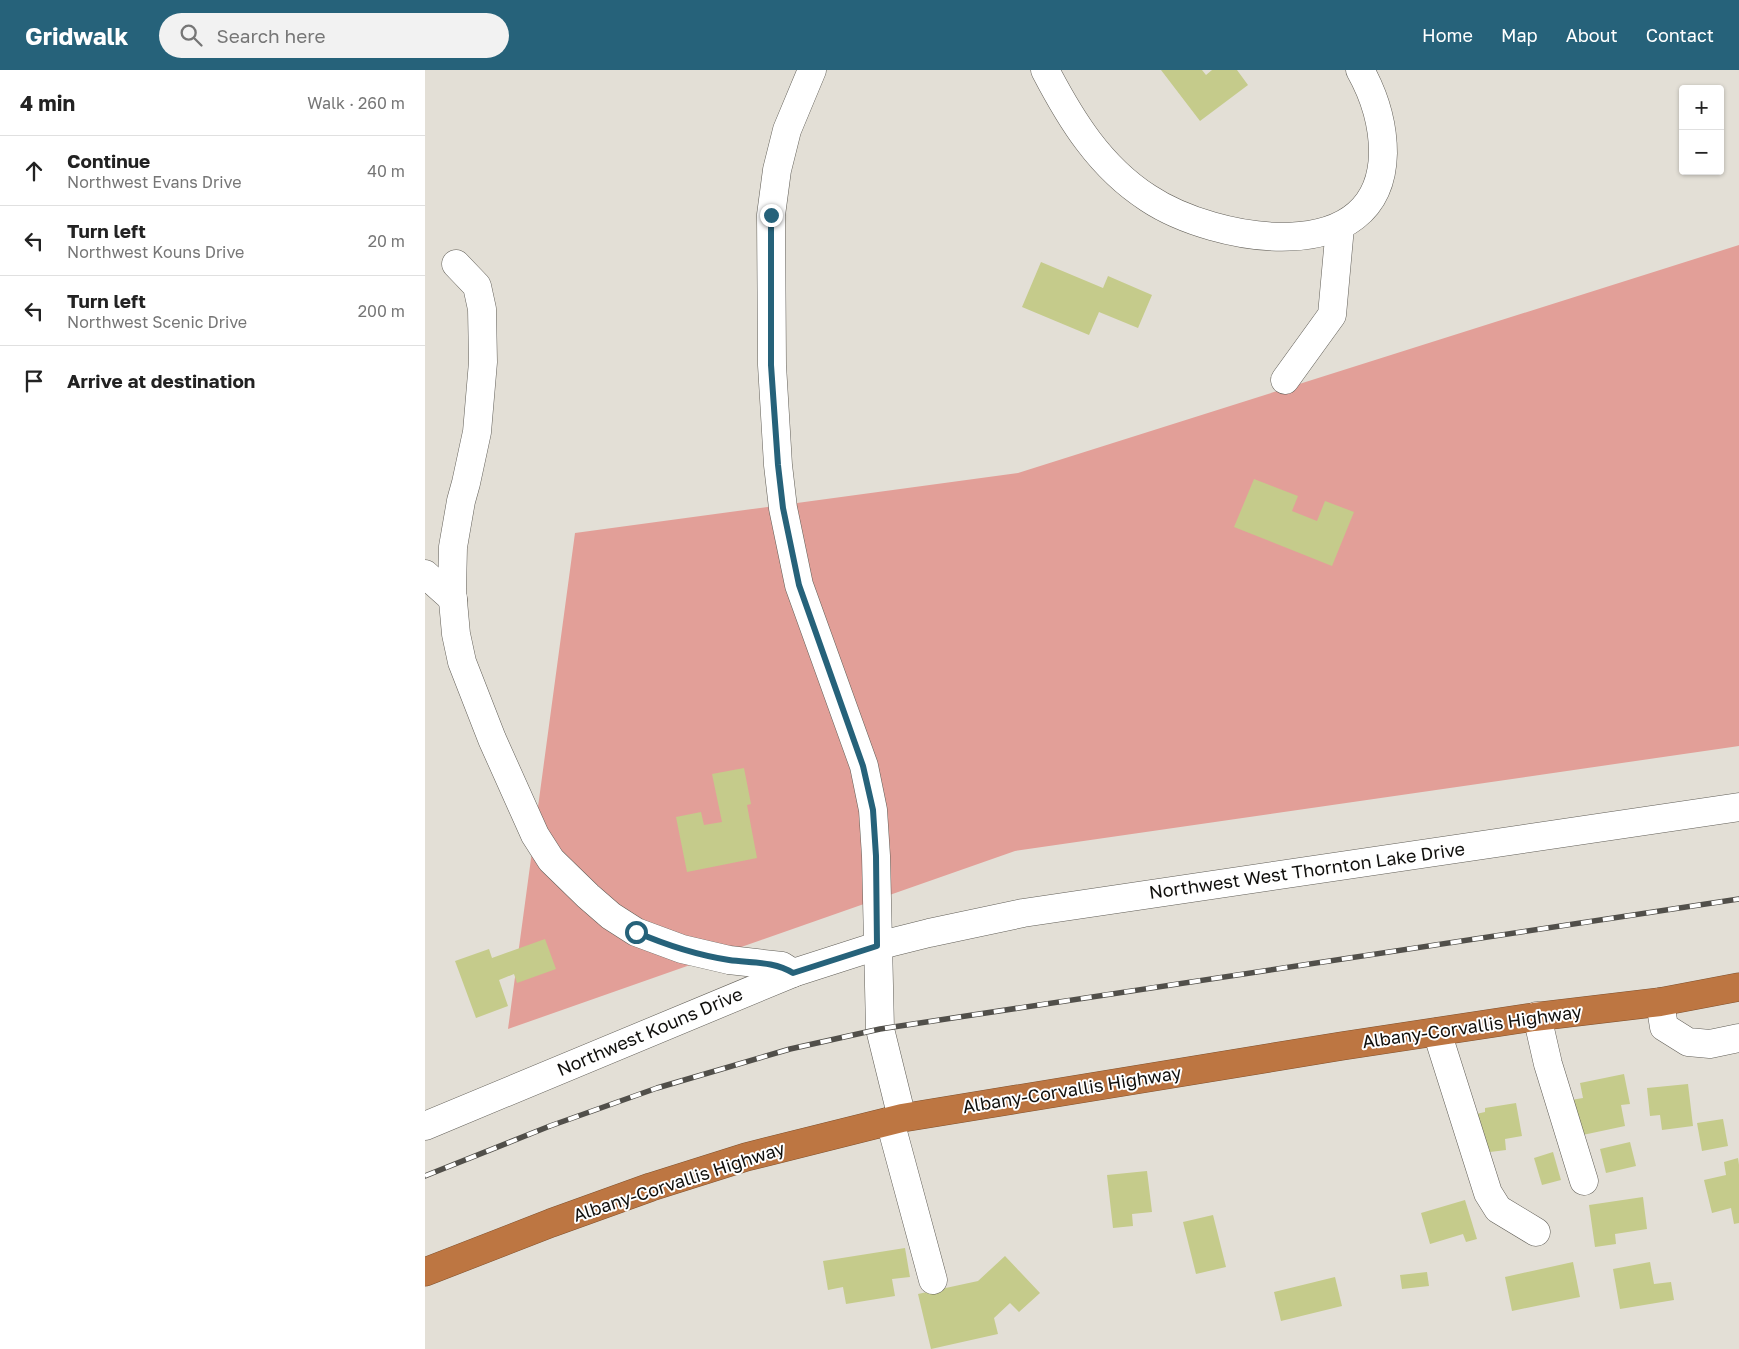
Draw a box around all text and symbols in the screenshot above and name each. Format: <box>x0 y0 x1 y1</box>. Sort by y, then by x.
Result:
search box <box>159 13 509 58</box>
text: Gridwalk <box>25 21 129 50</box>
icon: search <box>177 21 205 49</box>
text: Search here <box>217 24 325 47</box>
text: Home <box>1422 24 1473 46</box>
text: Map <box>1501 24 1538 46</box>
text: About <box>1566 24 1618 46</box>
text: Contact <box>1646 24 1714 46</box>
map controls <box>1679 85 1724 175</box>
button: + <box>1679 85 1724 130</box>
text: 4 min <box>20 90 75 116</box>
text: Walk · 260 m <box>307 93 405 113</box>
button: − <box>1679 130 1724 175</box>
text: Continue <box>67 149 150 172</box>
icon: ahead <box>20 157 48 185</box>
text: 40 m <box>367 161 405 181</box>
text: Northwest Evans Drive <box>67 172 241 192</box>
route end <box>760 204 783 227</box>
text: Turn left <box>67 219 146 242</box>
icon: left <box>20 227 48 255</box>
text: 20 m <box>368 231 405 251</box>
text: Northwest Kouns Drive <box>67 242 244 262</box>
text: Turn left <box>67 289 146 312</box>
icon: left <box>20 297 48 325</box>
text: 200 m <box>358 301 405 321</box>
text: Northwest Scenic Drive <box>67 312 247 332</box>
icon: arrive <box>20 367 48 395</box>
text: Arrive at destination <box>67 369 255 392</box>
street label: Northwest West Thornton Lake Drive <box>1148 837 1466 903</box>
route start <box>625 921 648 944</box>
street label: Northwest Kouns Drive <box>553 982 746 1080</box>
street label: Albany-Corvallis Highway <box>1361 1000 1583 1052</box>
street label: Albany-Corvallis Highway <box>961 1061 1183 1117</box>
street label: Albany-Corvallis Highway <box>570 1136 787 1226</box>

